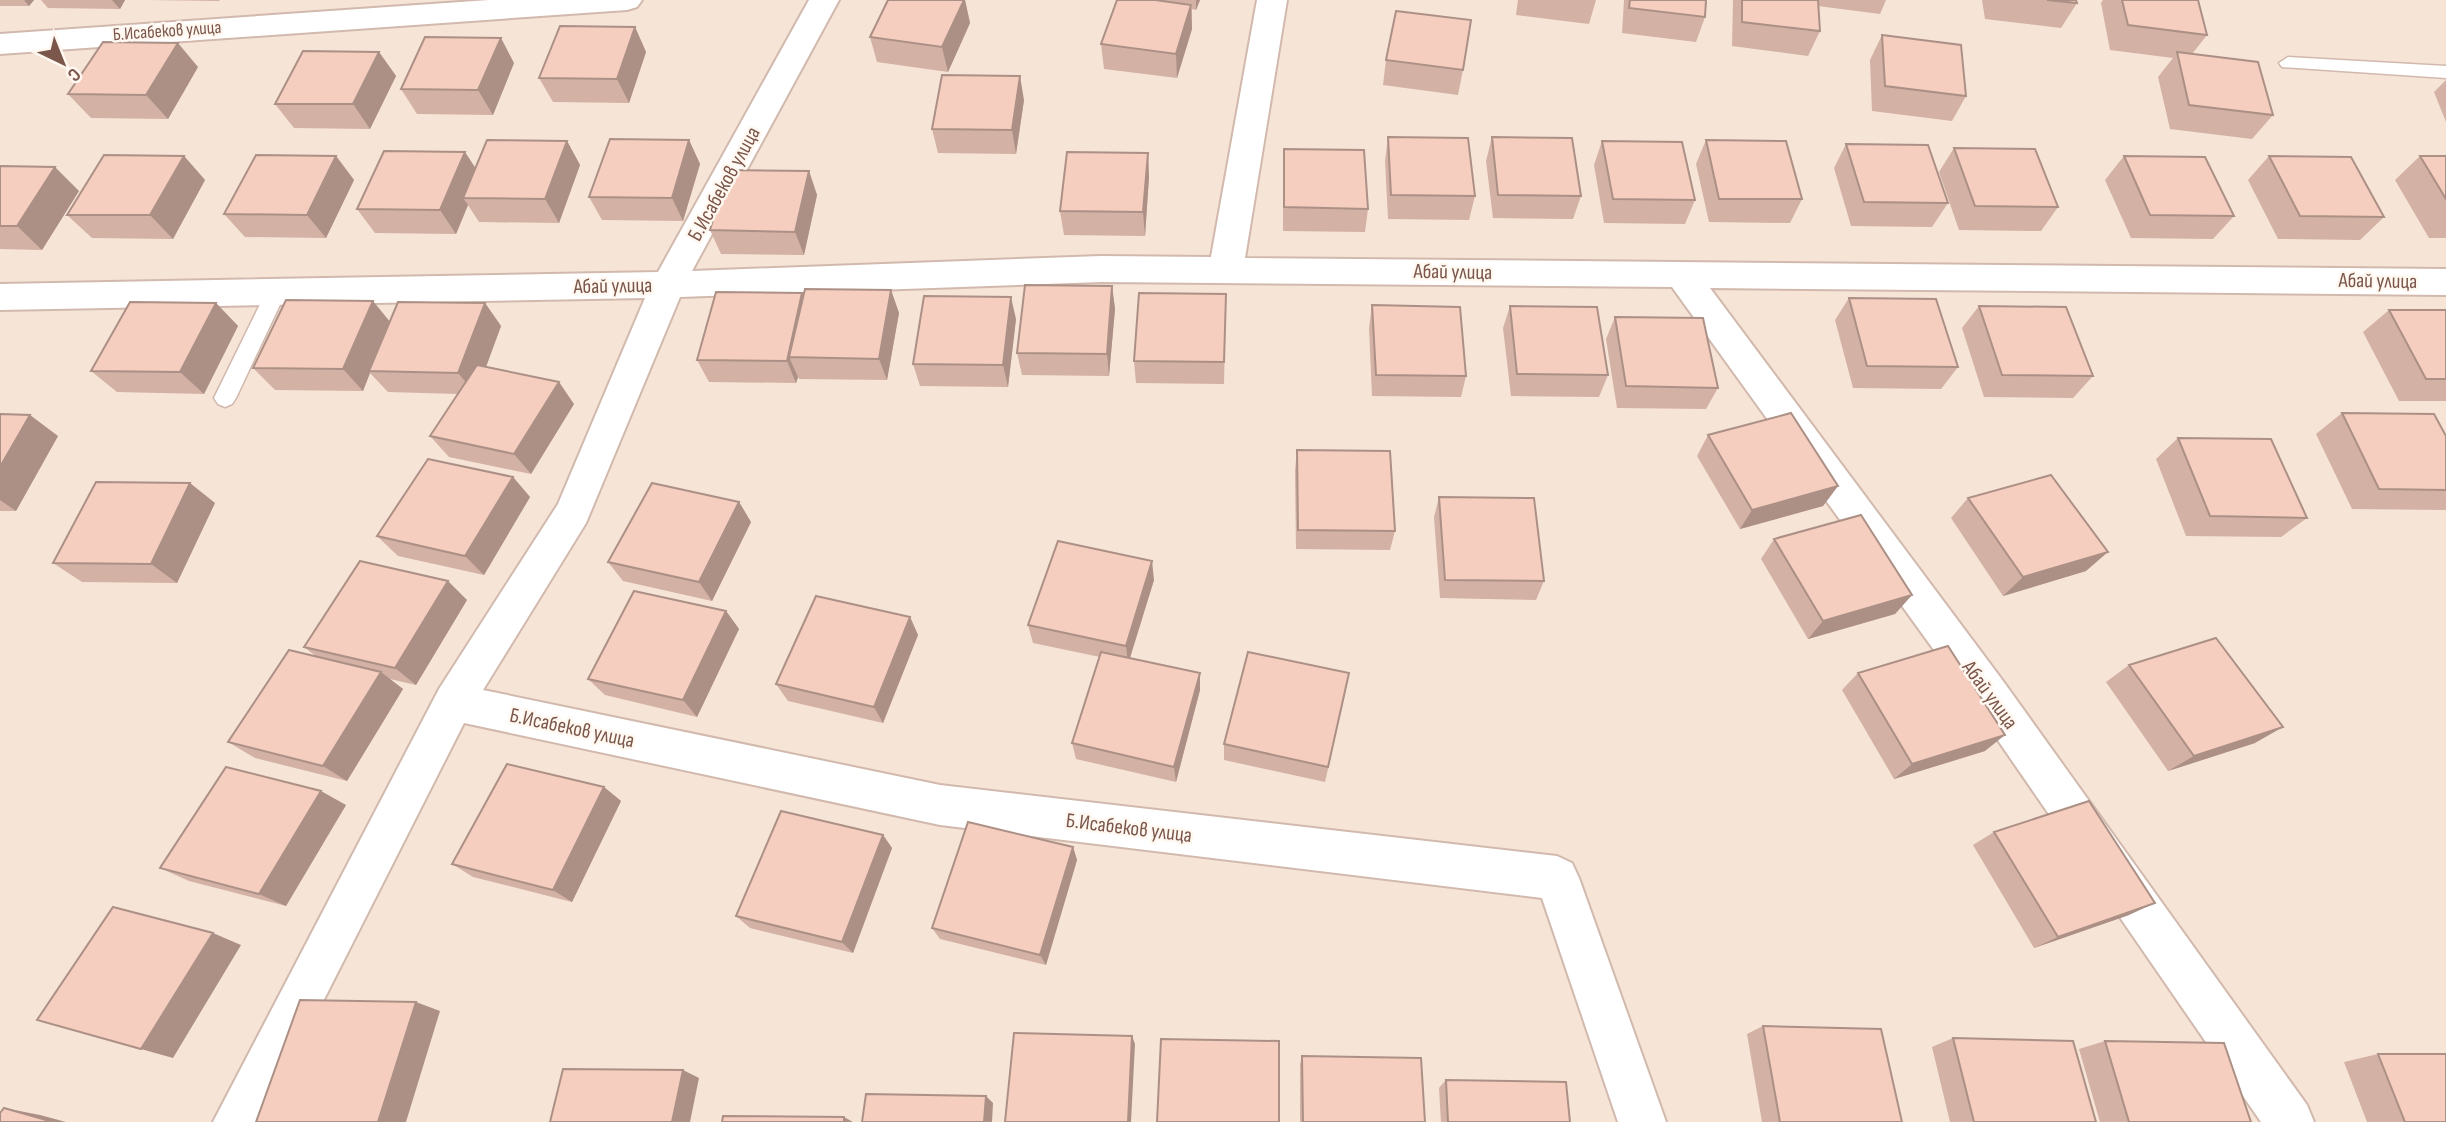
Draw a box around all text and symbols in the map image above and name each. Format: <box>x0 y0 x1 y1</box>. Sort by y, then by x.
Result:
street label: Б.Исабеков улица <box>112 17 222 45</box>
north arrow <box>28 28 98 98</box>
text: С <box>62 63 85 86</box>
street label: Б.Исабеков улица <box>682 123 766 245</box>
street label: Абай улица <box>1412 259 1493 285</box>
street label: Абай улица <box>2337 268 2418 294</box>
street label: Абай улица <box>572 273 653 299</box>
street label: Абай улица <box>1956 655 2023 734</box>
street label: Б.Исабеков улица <box>507 703 637 753</box>
street label: Б.Исабеков улица <box>1065 808 1193 848</box>

